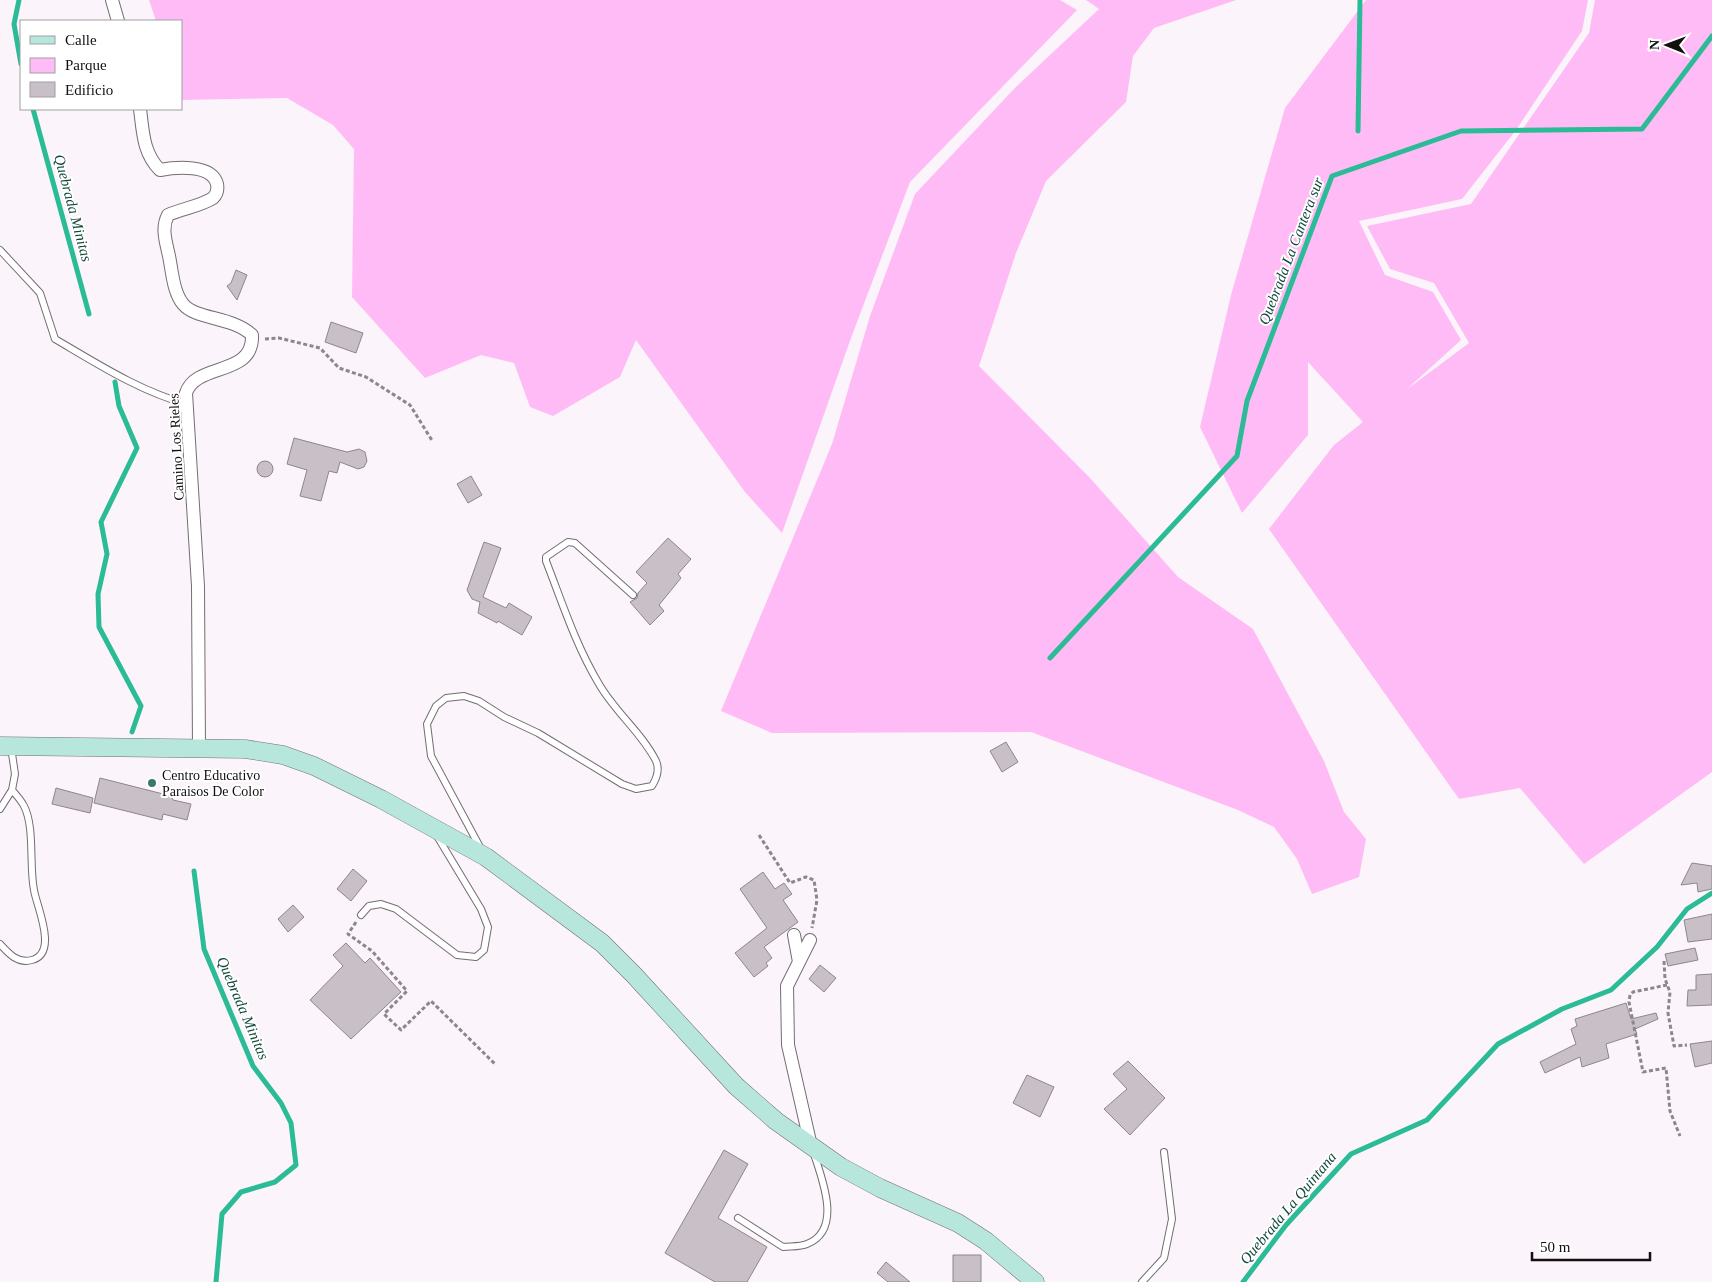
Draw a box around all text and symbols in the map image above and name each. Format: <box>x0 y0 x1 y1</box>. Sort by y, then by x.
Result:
legend <box>20 20 182 110</box>
north arrow <box>1642 20 1692 70</box>
text: Calle <box>65 32 97 48</box>
text: N <box>1647 40 1662 50</box>
text: Parque <box>65 57 107 73</box>
text: Edificio <box>65 82 113 98</box>
water label: Quebrada Minitas <box>51 153 95 264</box>
water label: Quebrada La Cantera sur <box>1256 175 1327 327</box>
street label: Camino Los Rieles <box>166 393 187 501</box>
place label: Centro Educativo Paraisos De Color <box>162 768 264 799</box>
marker: Centro Educativo Paraisos De Color <box>146 777 158 789</box>
water label: Quebrada Minitas <box>214 954 272 1062</box>
water label: Quebrada La Quintana <box>1237 1149 1339 1267</box>
scale bar <box>1532 1230 1650 1262</box>
text: 50 m <box>1540 1239 1571 1255</box>

